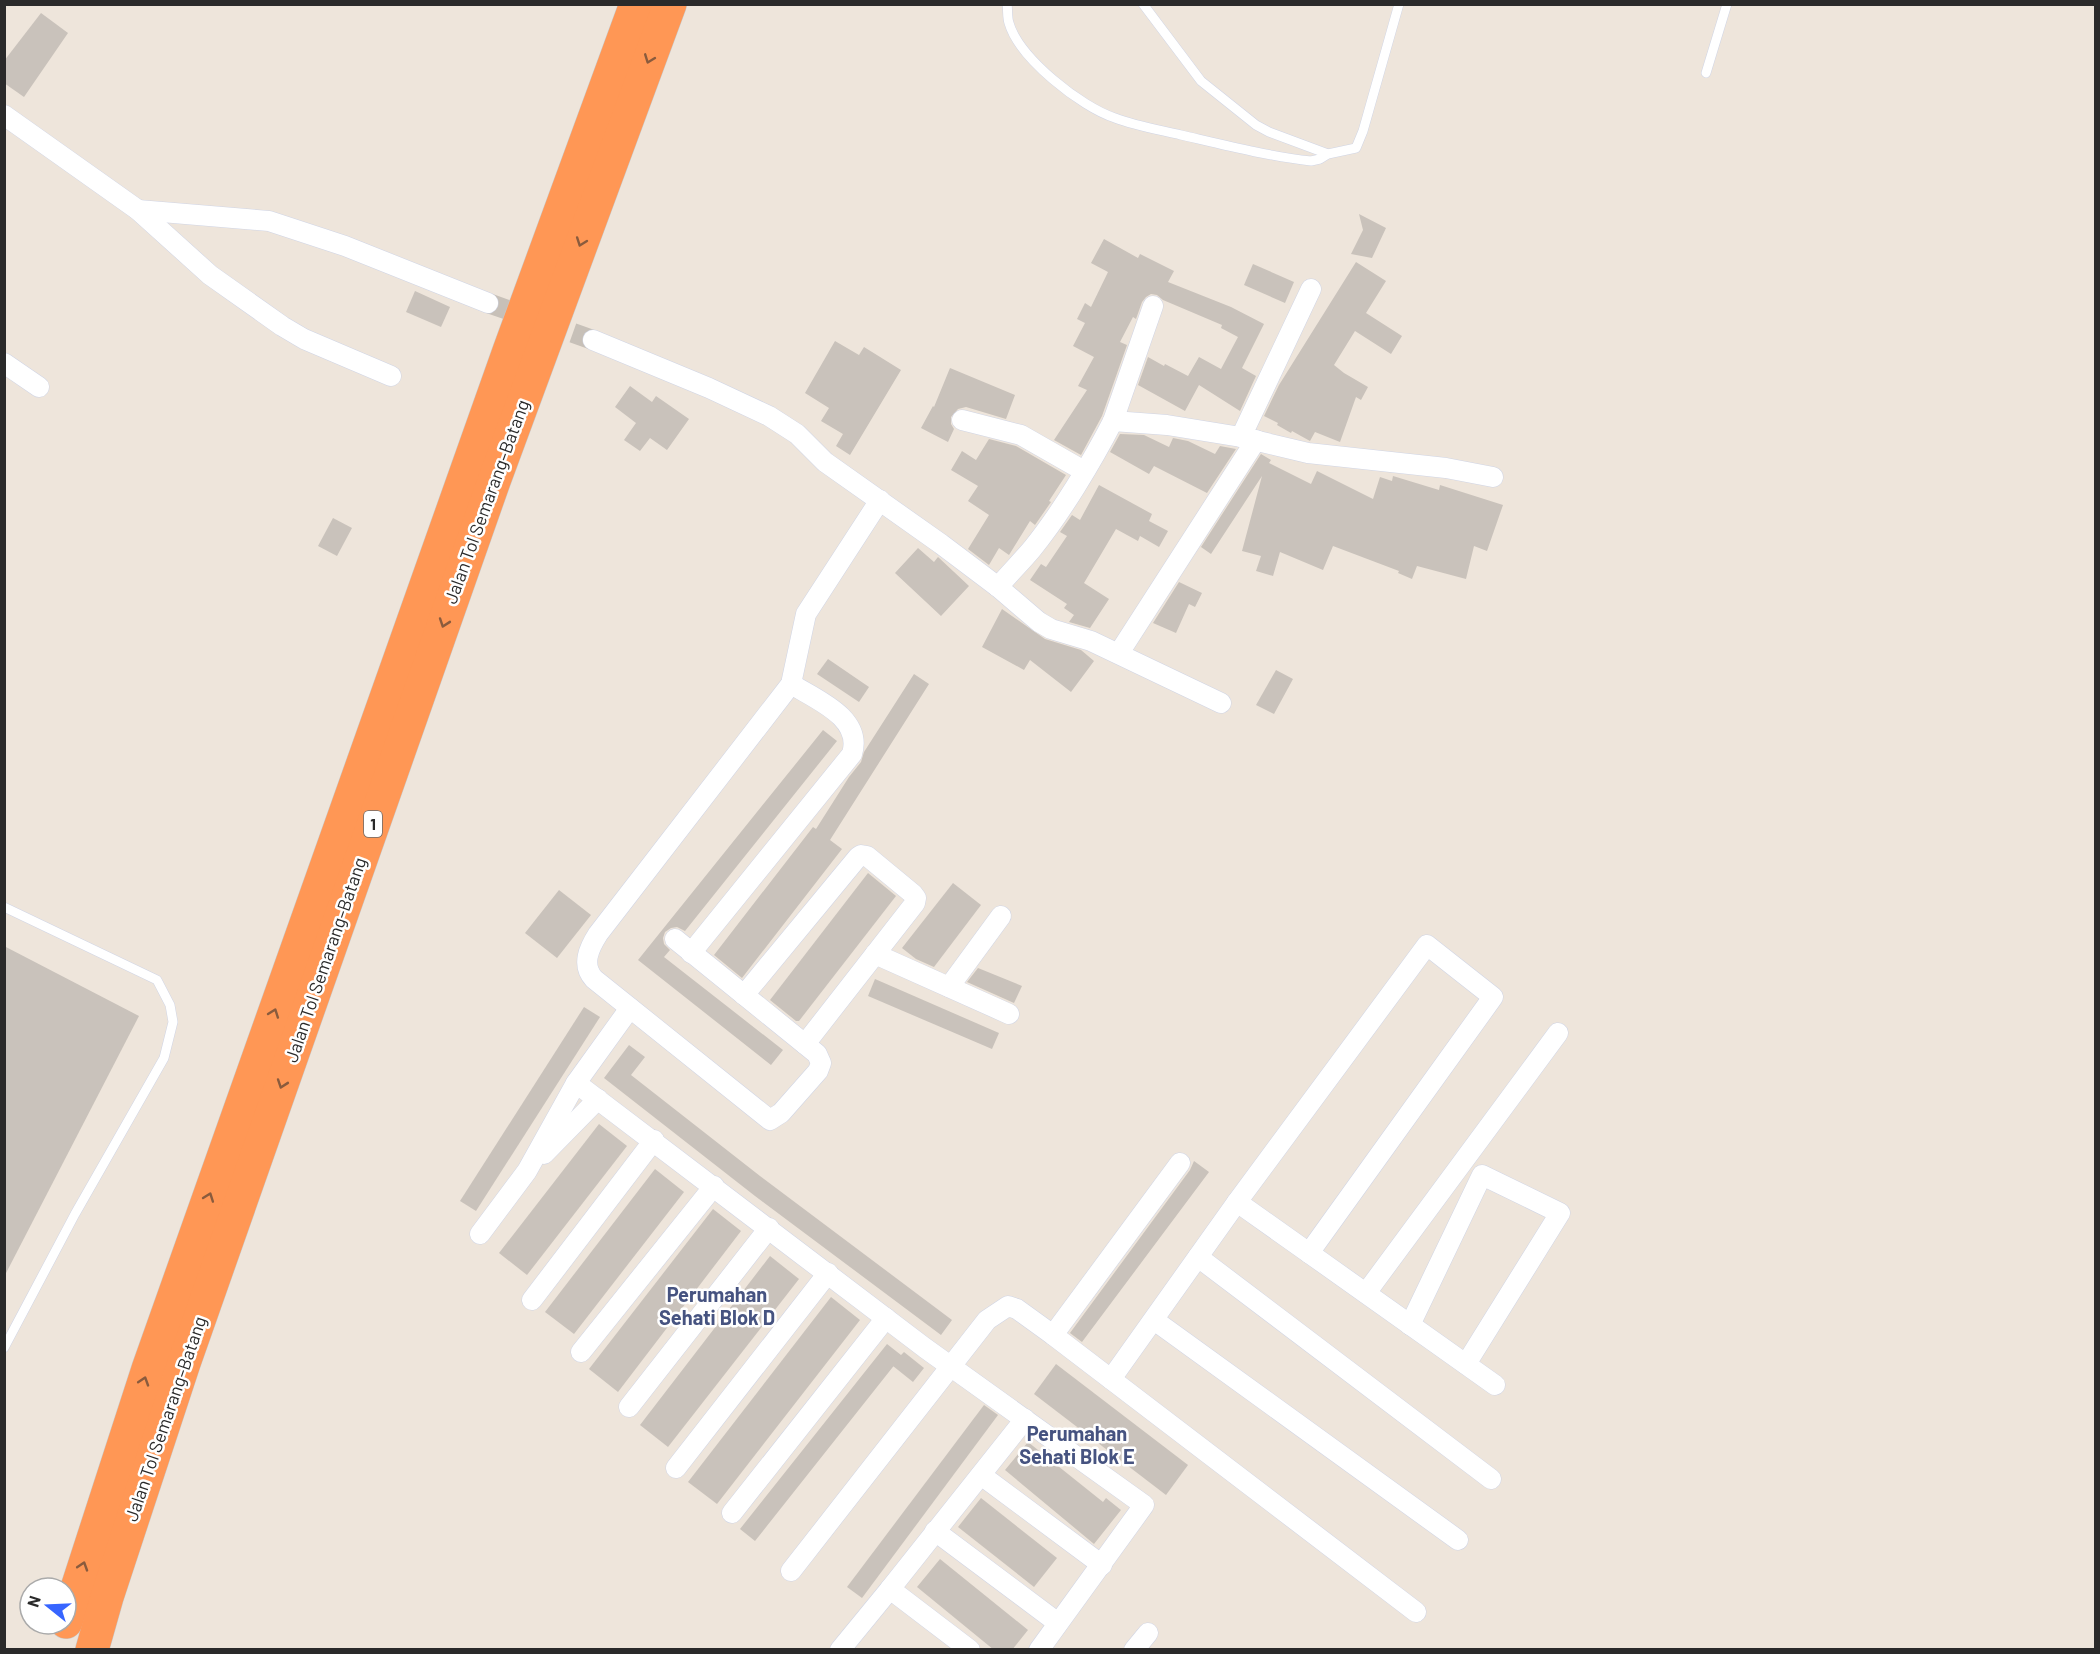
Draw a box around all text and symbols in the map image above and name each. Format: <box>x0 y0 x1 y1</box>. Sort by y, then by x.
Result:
one-way arrow <box>644 53 656 64</box>
one-way arrow <box>576 236 588 247</box>
street label: Jalan Tol Semarang–Batang <box>439 397 533 607</box>
one-way arrow <box>438 617 451 628</box>
road number: 1 <box>364 811 382 837</box>
street label: Jalan Tol Semarang–Batang <box>280 854 371 1065</box>
one-way arrow <box>266 1008 279 1019</box>
one-way arrow <box>277 1079 290 1089</box>
one-way arrow <box>201 1192 214 1203</box>
district label: Perumahan Sehati Blok D <box>659 1282 775 1329</box>
street label: Jalan Tol Semarang–Batang <box>120 1313 211 1524</box>
one-way arrow <box>137 1376 149 1387</box>
district label: Perumahan Sehati Blok E <box>1019 1421 1135 1468</box>
one-way arrow <box>76 1561 88 1572</box>
north arrow <box>18 1576 78 1636</box>
text: N <box>23 1593 44 1609</box>

